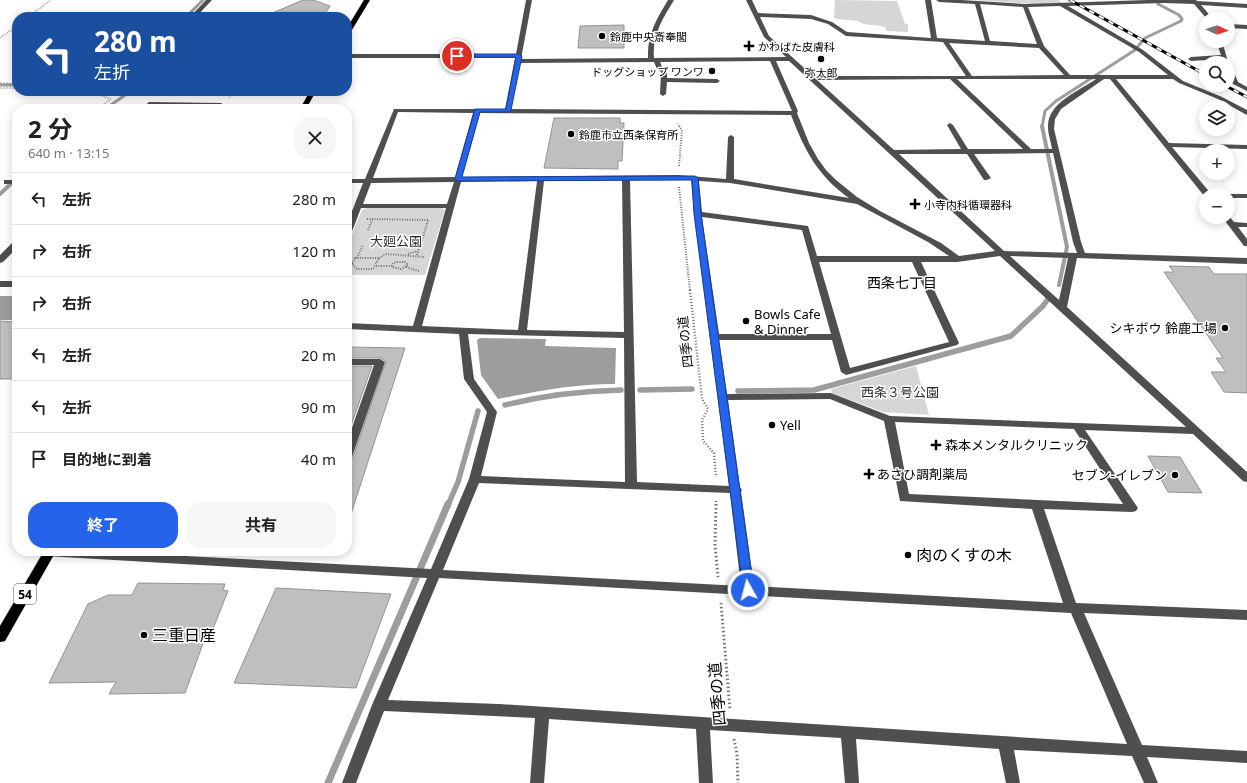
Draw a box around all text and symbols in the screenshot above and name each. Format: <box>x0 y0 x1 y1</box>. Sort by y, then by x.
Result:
north arrow <box>1199 12 1235 48</box>
map controls <box>1199 12 1235 224</box>
text: 280 m <box>94 22 177 60</box>
icon: left <box>28 28 80 80</box>
place label: 鈴鹿中央斎奉閣 <box>610 29 687 44</box>
marker: 鈴鹿中央斎奉閣 <box>597 31 607 41</box>
pin <box>440 39 474 73</box>
place label: かわばた皮膚科 <box>758 39 835 54</box>
marker: かわばた皮膚科 <box>743 40 755 52</box>
icon: arrive <box>446 45 468 67</box>
marker: 弥太郎 <box>816 54 826 64</box>
button: search <box>1199 56 1235 92</box>
text: 左折 <box>94 60 130 84</box>
place label: ドッグショップ ワンワ <box>591 64 704 79</box>
place label: 弥太郎 <box>805 65 838 80</box>
marker: ドッグショップ ワンワ <box>707 66 717 76</box>
button: layers <box>1199 100 1235 136</box>
text: 2 分 <box>28 112 72 145</box>
button: close <box>294 117 336 159</box>
place label: 鈴鹿市立西条保育所 <box>579 127 679 142</box>
marker: 鈴鹿市立西条保育所 <box>566 129 576 139</box>
text: 640 m · 13:15 <box>28 144 109 162</box>
button: + <box>1199 144 1235 180</box>
icon: left <box>28 188 50 210</box>
button: − <box>1199 188 1235 224</box>
text: 左折 <box>62 189 92 209</box>
text: 280 m <box>292 189 336 209</box>
place label: 小寺内科循環器科 <box>924 197 1012 212</box>
marker: 小寺内科循環器科 <box>909 198 921 210</box>
park label: 大廻公園 <box>370 232 422 250</box>
icon: right <box>28 240 50 262</box>
text: 右折 <box>62 241 92 261</box>
text: 120 m <box>292 241 336 261</box>
district label: 西条七丁目 <box>867 273 937 292</box>
icon: right <box>28 292 50 314</box>
text: 右折 <box>62 293 92 313</box>
text: 90 m <box>301 293 336 313</box>
place label: Bowls Cafe & Dinner <box>754 305 821 338</box>
street label: 四季の道 <box>673 315 697 369</box>
marker: Bowls Cafe & Dinner <box>741 316 751 326</box>
place label: シキボウ 鈴鹿工場 <box>1110 319 1217 337</box>
marker: シキボウ 鈴鹿工場 <box>1220 323 1230 333</box>
icon: left <box>28 344 50 366</box>
text: 左折 <box>62 345 92 365</box>
text: 20 m <box>301 345 336 365</box>
park label: 西条３号公園 <box>861 383 939 401</box>
icon: left <box>28 396 50 418</box>
text: 左折 <box>62 397 92 417</box>
text: 90 m <box>301 397 336 417</box>
place label: Yell <box>780 416 801 434</box>
marker: Yell <box>767 420 777 430</box>
place label: 森本メンタルクリニック <box>945 436 1088 454</box>
marker: 森本メンタルクリニック <box>930 439 942 451</box>
icon: arrive <box>28 448 50 470</box>
text: 目的地に到着 <box>62 449 152 469</box>
text: 40 m <box>301 449 336 469</box>
place label: あさひ調剤薬局 <box>877 465 968 483</box>
place label: セブン-イレブン <box>1072 466 1167 484</box>
marker: あさひ調剤薬局 <box>864 469 874 479</box>
marker: セブン-イレブン <box>1170 470 1180 480</box>
button: 終了 <box>28 502 178 548</box>
button: 共有 <box>186 502 336 548</box>
place label: 肉のくすの木 <box>916 544 1012 566</box>
marker: 肉のくすの木 <box>903 550 913 560</box>
position arrow <box>727 569 769 611</box>
road number: 54 <box>14 584 36 604</box>
place label: 三重日産 <box>152 624 216 646</box>
marker: 三重日産 <box>139 630 149 640</box>
street label: 四季の道 <box>703 661 731 727</box>

